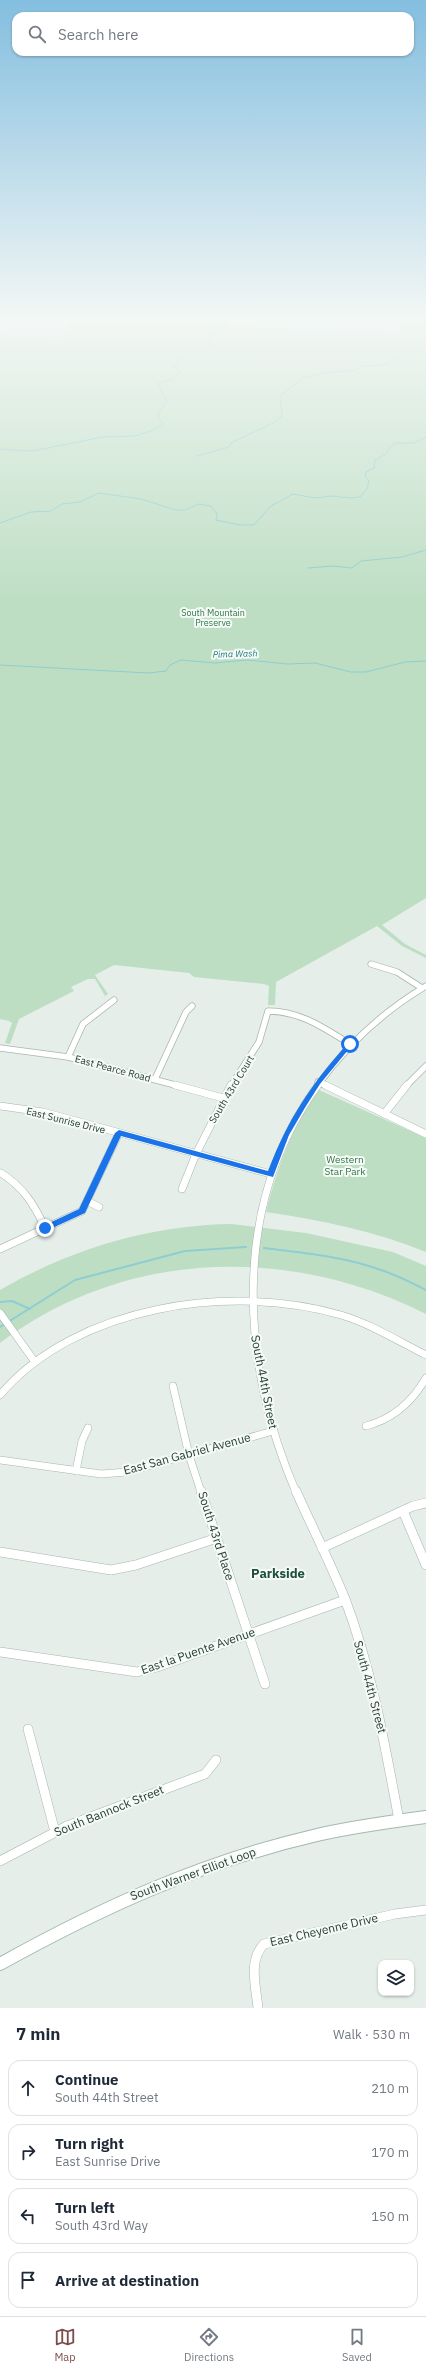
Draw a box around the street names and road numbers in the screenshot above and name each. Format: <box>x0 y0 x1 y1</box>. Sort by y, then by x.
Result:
street label: East Pearce Road <box>74 1052 152 1085</box>
street label: South 43rd Court <box>206 1052 257 1126</box>
street label: East Sunrise Drive <box>25 1104 107 1137</box>
street label: South 44th Street <box>248 1334 281 1430</box>
street label: East San Gabriel Avenue <box>122 1429 253 1478</box>
street label: South 43rd Place <box>195 1490 238 1582</box>
street label: East la Puente Avenue <box>139 1624 257 1677</box>
street label: South 44th Street <box>351 1639 390 1735</box>
street label: South Bannock Street <box>52 1782 166 1839</box>
street label: South Warner Elliot Loop <box>128 1844 258 1903</box>
street label: East Cheyenne Drive <box>268 1910 380 1949</box>

